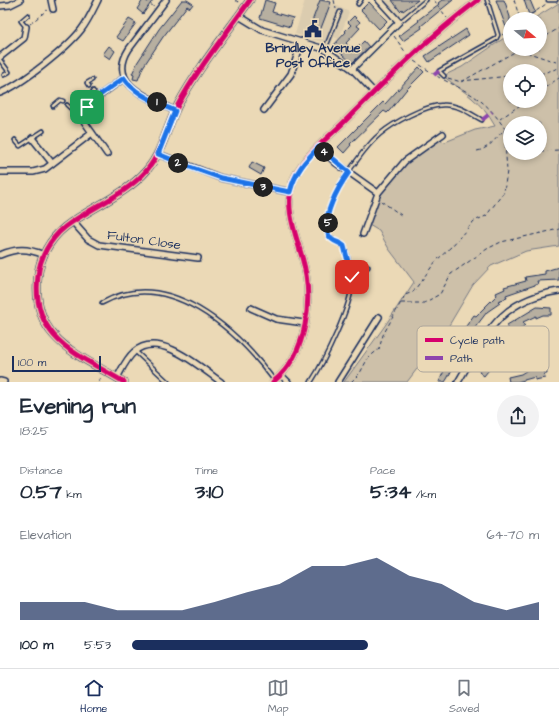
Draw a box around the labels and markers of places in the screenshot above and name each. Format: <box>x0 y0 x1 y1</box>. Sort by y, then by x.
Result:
public building icon: Brindley Avenue Post Office <box>303 19 323 39</box>
place label: Brindley Avenue Post Office <box>265 39 361 72</box>
pin <box>70 90 104 124</box>
pin: 1 <box>147 92 167 112</box>
pin: 4 <box>314 142 334 162</box>
pin: 2 <box>168 153 188 173</box>
pin: 3 <box>253 177 273 197</box>
pin: 5 <box>318 213 338 233</box>
pin <box>335 260 369 294</box>

